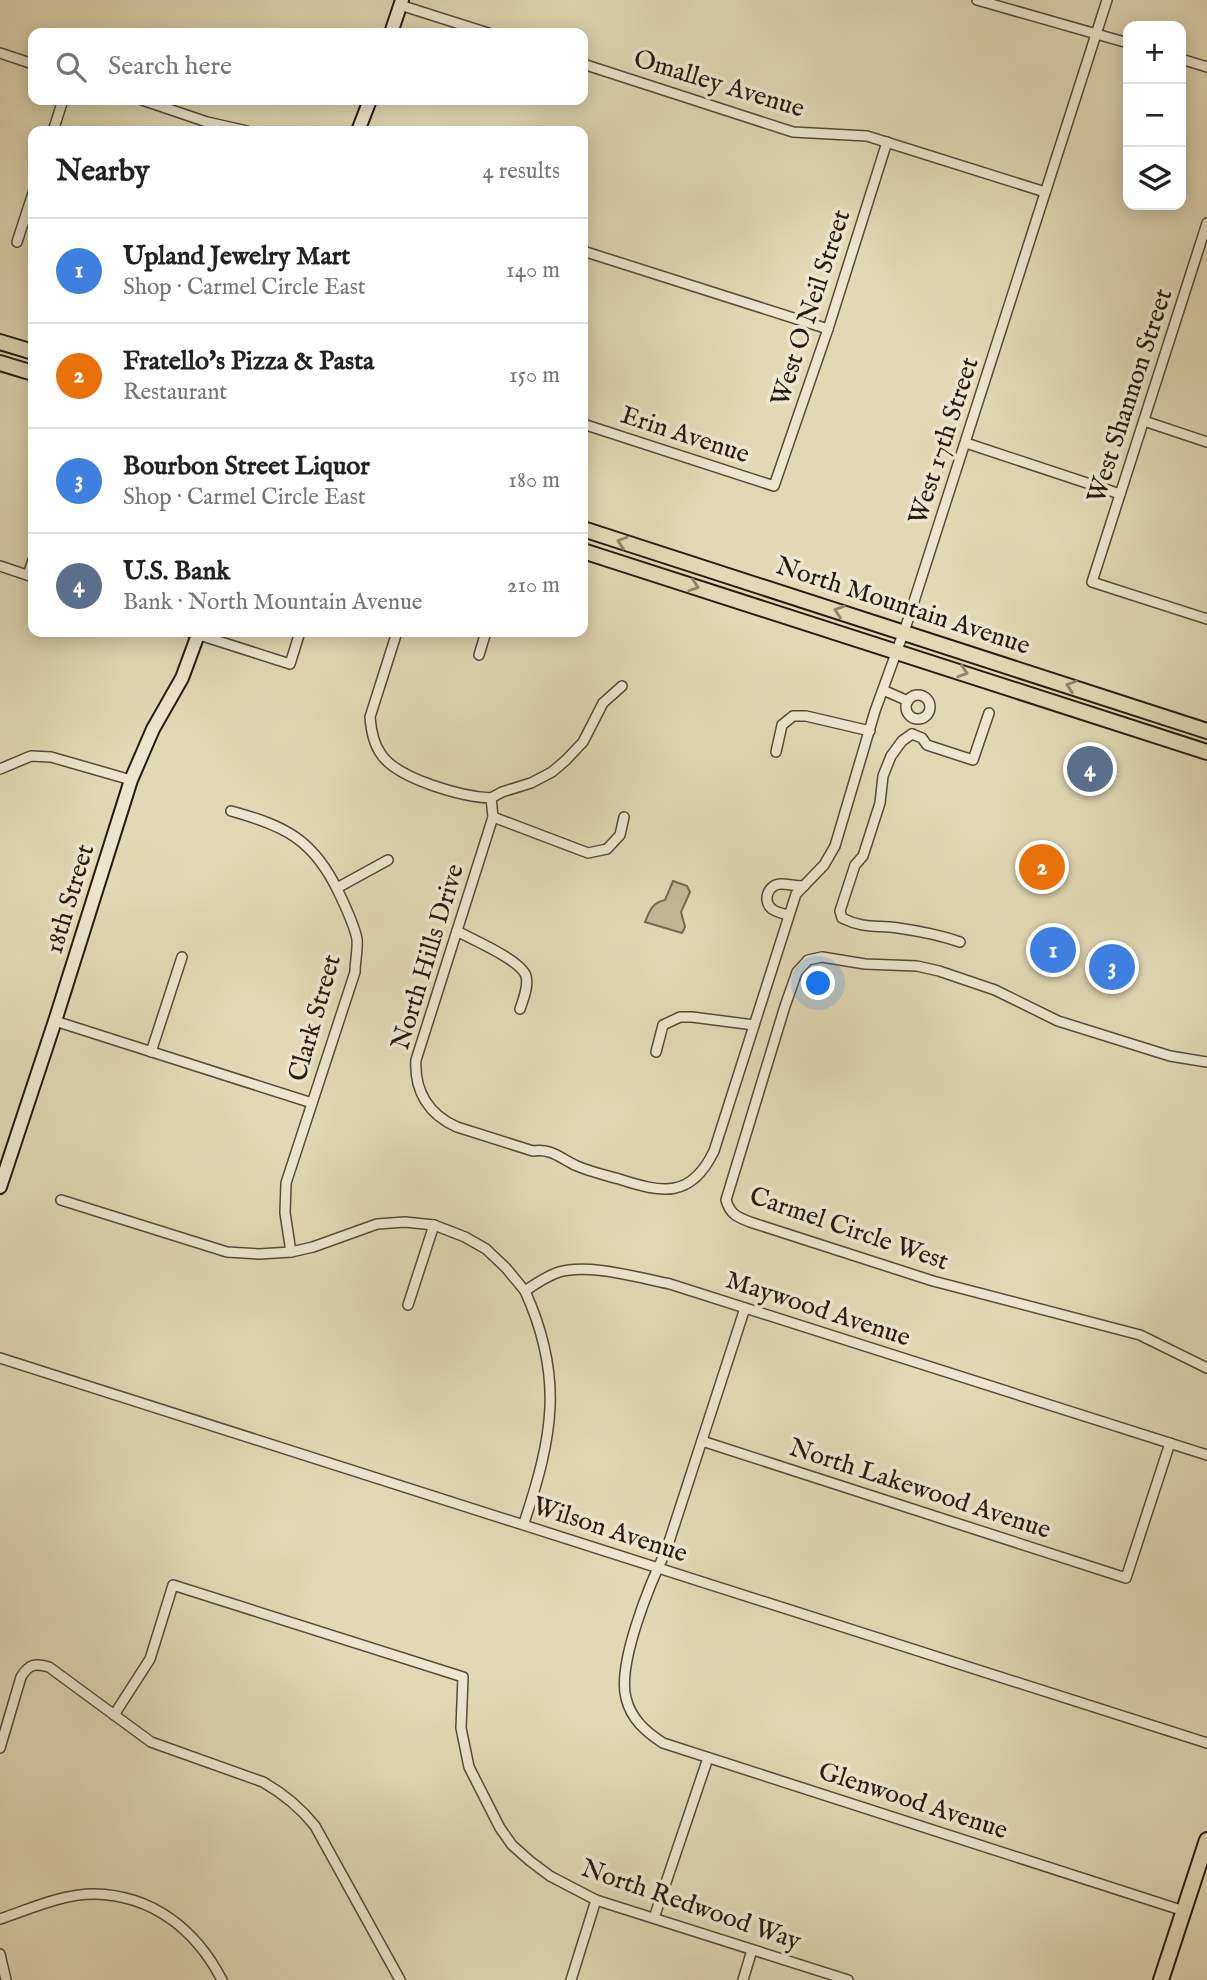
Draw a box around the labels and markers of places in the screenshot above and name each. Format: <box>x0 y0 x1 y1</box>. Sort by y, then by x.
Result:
pin: 4 <box>1067 743 1113 795</box>
pin: 2 <box>1019 841 1065 893</box>
pin: 1 <box>1030 924 1076 976</box>
pin: 3 <box>1089 941 1135 993</box>

